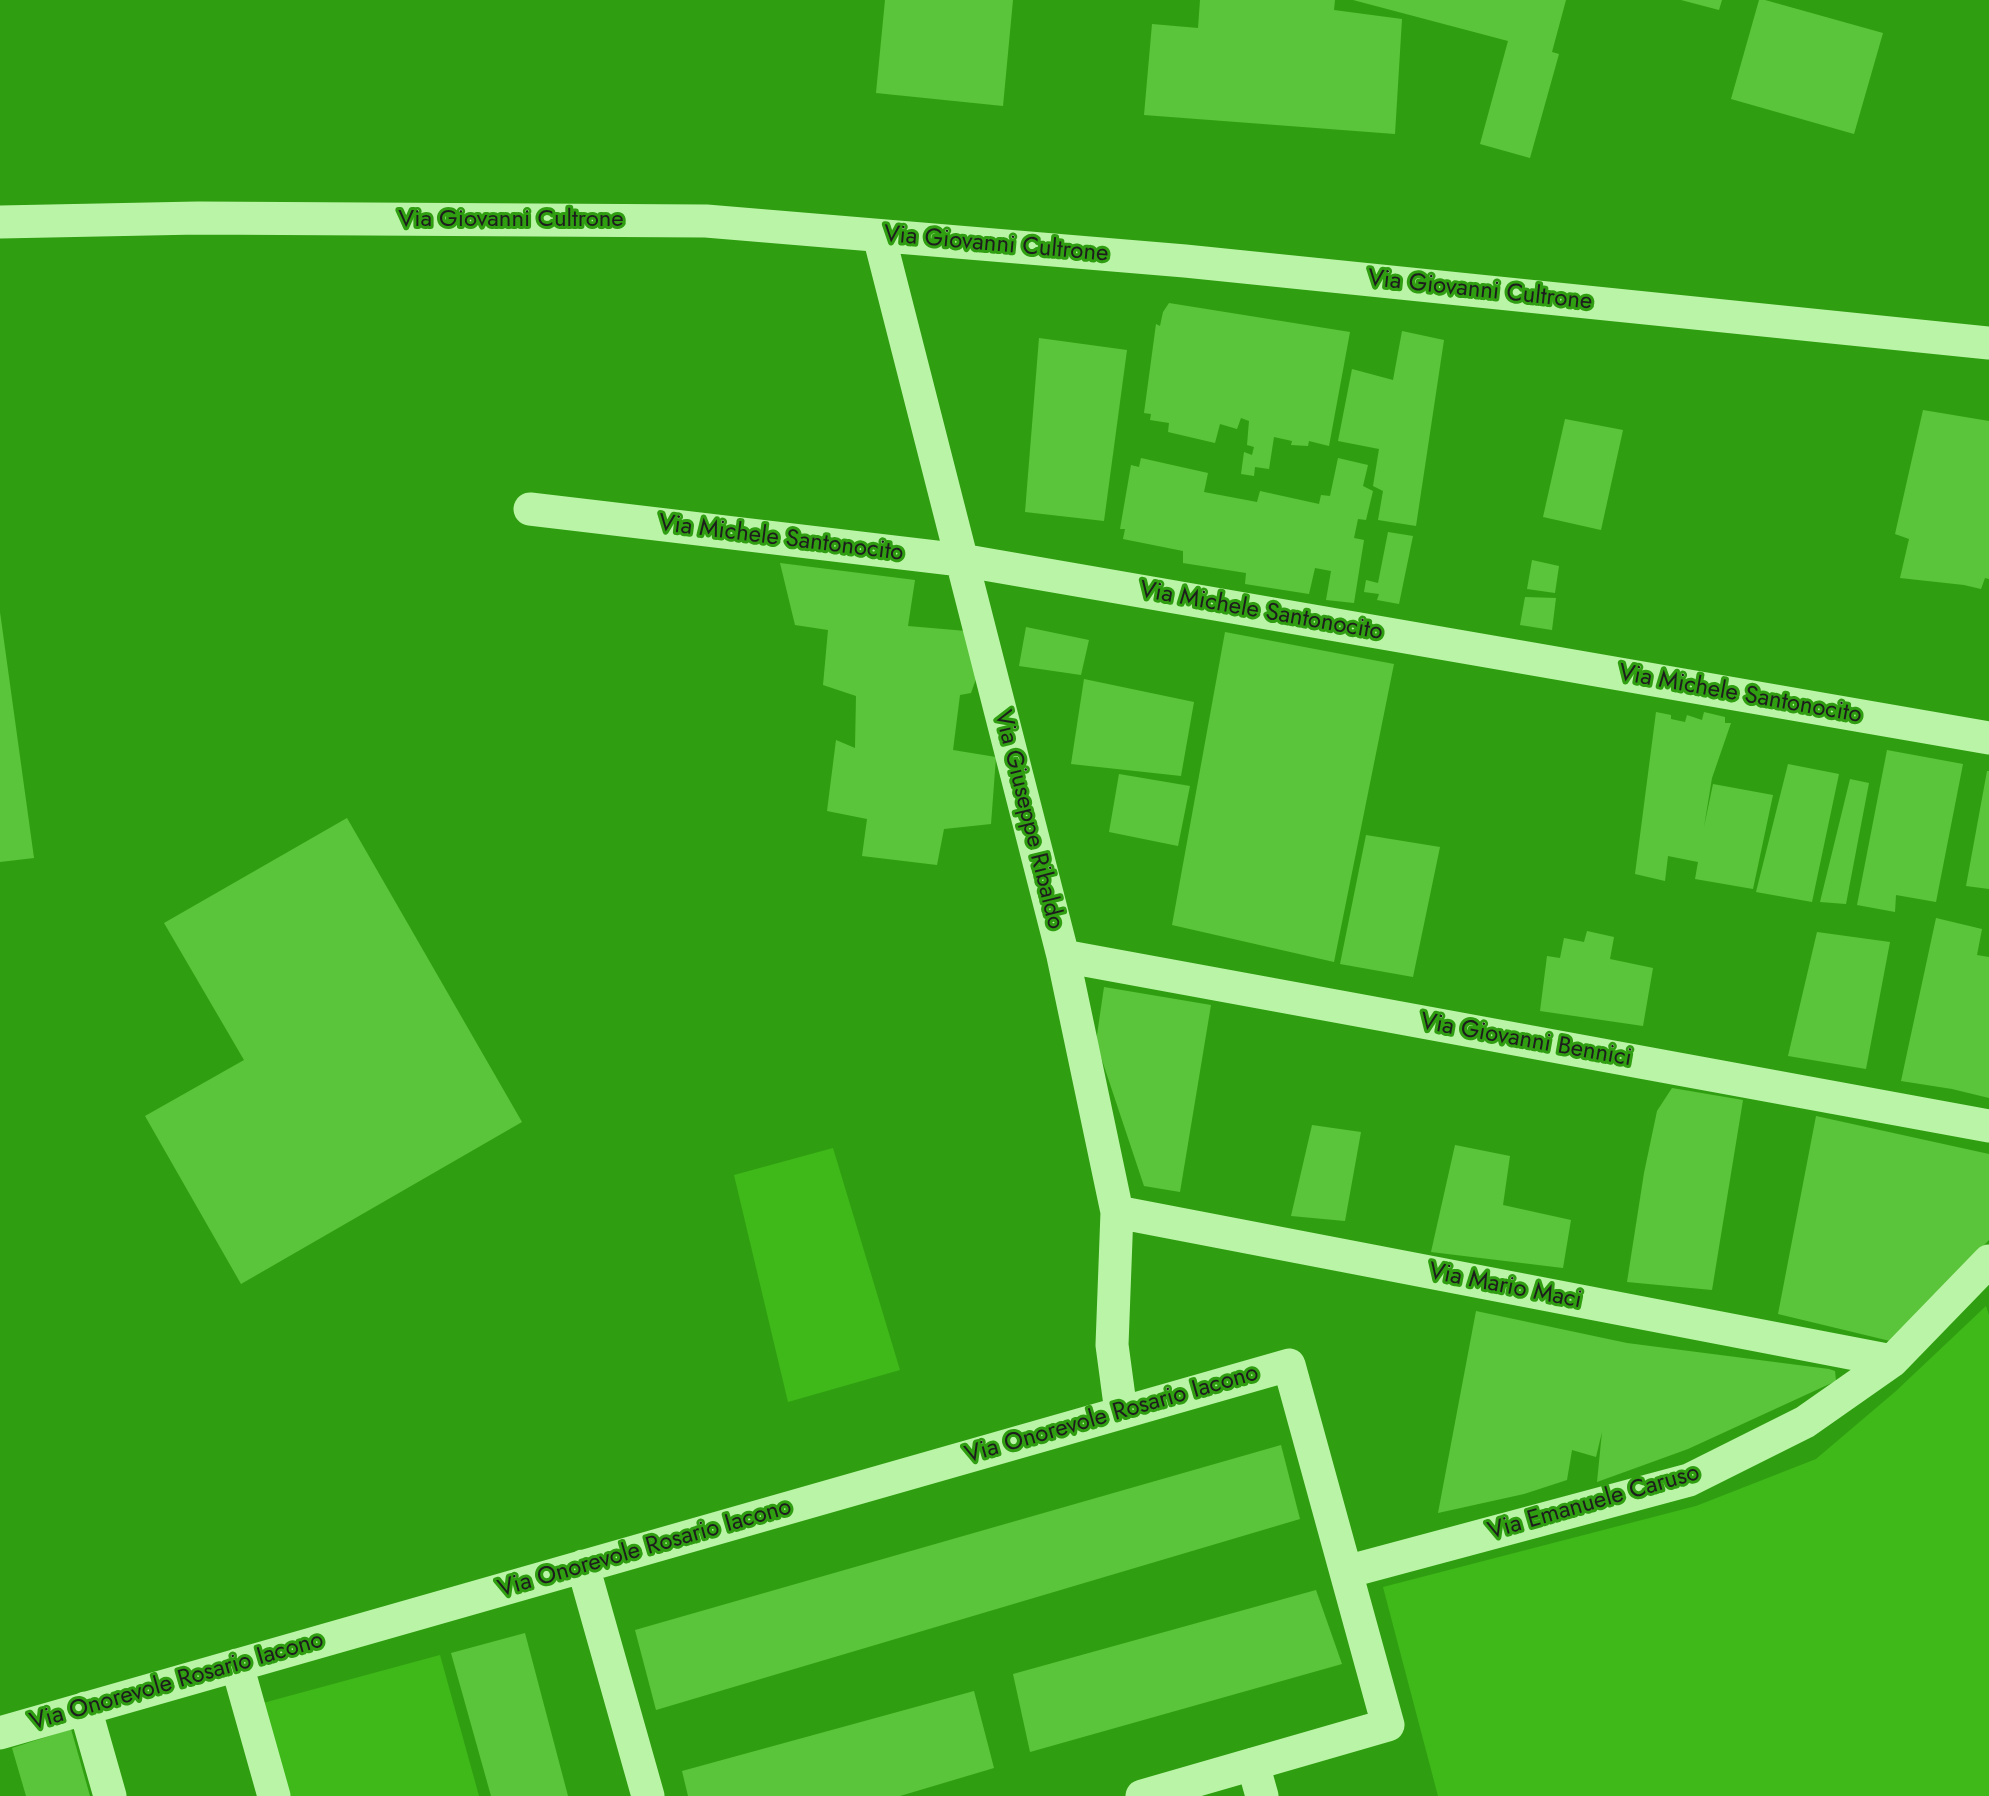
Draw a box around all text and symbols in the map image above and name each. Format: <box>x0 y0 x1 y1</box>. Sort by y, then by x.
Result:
street label: Via Giovanni Cultrone <box>398 206 624 234</box>
street label: Via Giovanni Cultrone <box>882 221 1110 269</box>
street label: Via Giovanni Cultrone <box>1366 265 1594 317</box>
street label: Via Michele Santonocito <box>657 510 905 568</box>
street label: Via Michele Santonocito <box>1137 576 1385 648</box>
street label: Via Michele Santonocito <box>1616 659 1864 731</box>
street label: Via Giuseppe Ribaldo <box>987 708 1069 932</box>
street label: Via Giovanni Bennici <box>1418 1008 1634 1074</box>
street label: Via Mario Maci <box>1426 1258 1584 1316</box>
street label: Via Onorevole Rosario Iacono <box>962 1359 1262 1471</box>
street label: Via Emanuele Caruso <box>1485 1459 1703 1547</box>
street label: Via Onorevole Rosario Iacono <box>495 1493 795 1605</box>
street label: Via Onorevole Rosario Iacono <box>27 1626 327 1738</box>

